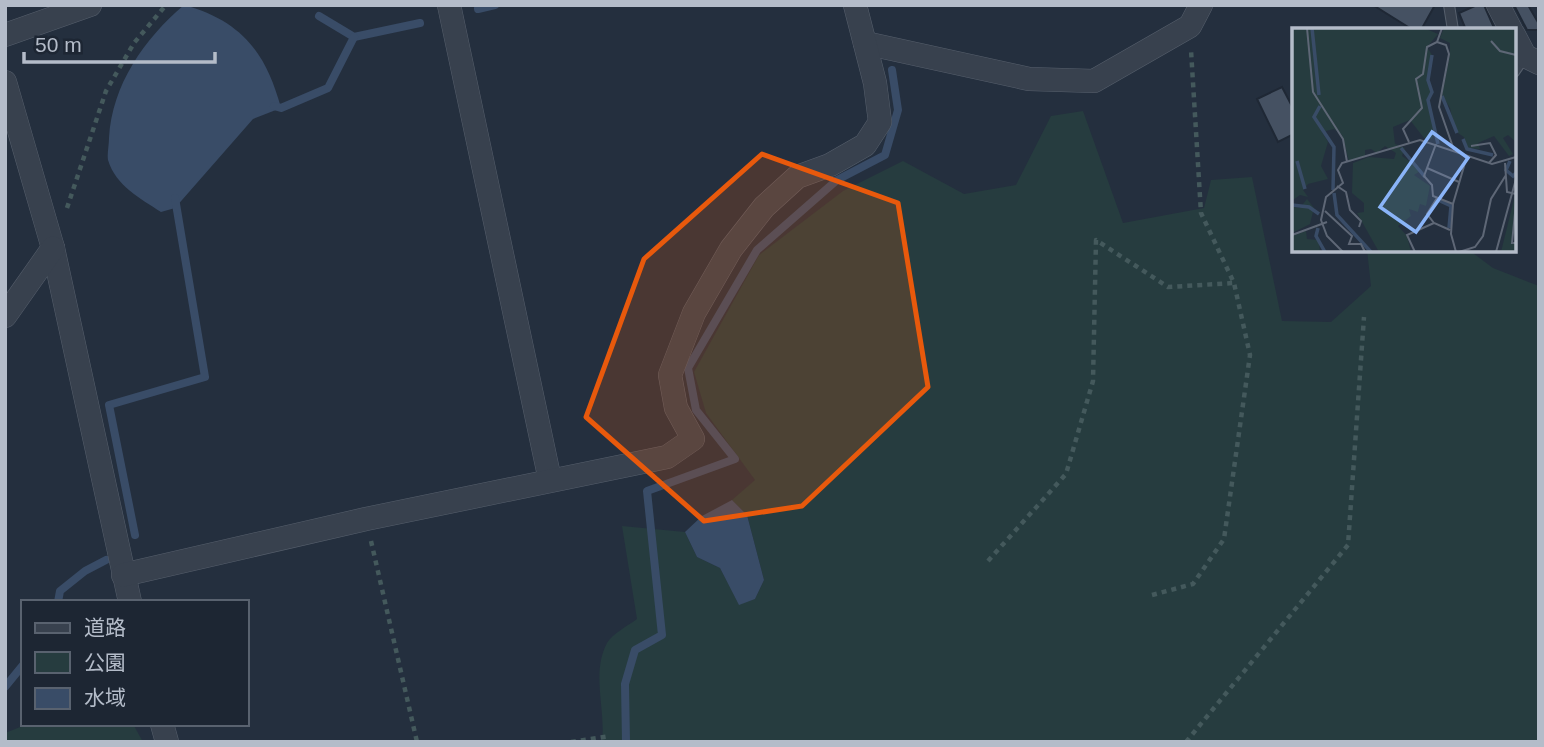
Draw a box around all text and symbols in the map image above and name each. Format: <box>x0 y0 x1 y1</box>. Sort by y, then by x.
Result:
scale bar <box>24 21 215 65</box>
inset map <box>1292 28 1516 252</box>
text: 50 m <box>35 33 82 56</box>
legend <box>21 600 248 726</box>
text: 道路 <box>84 616 126 639</box>
text: 公園 <box>84 651 126 674</box>
text: 水域 <box>84 686 126 709</box>

